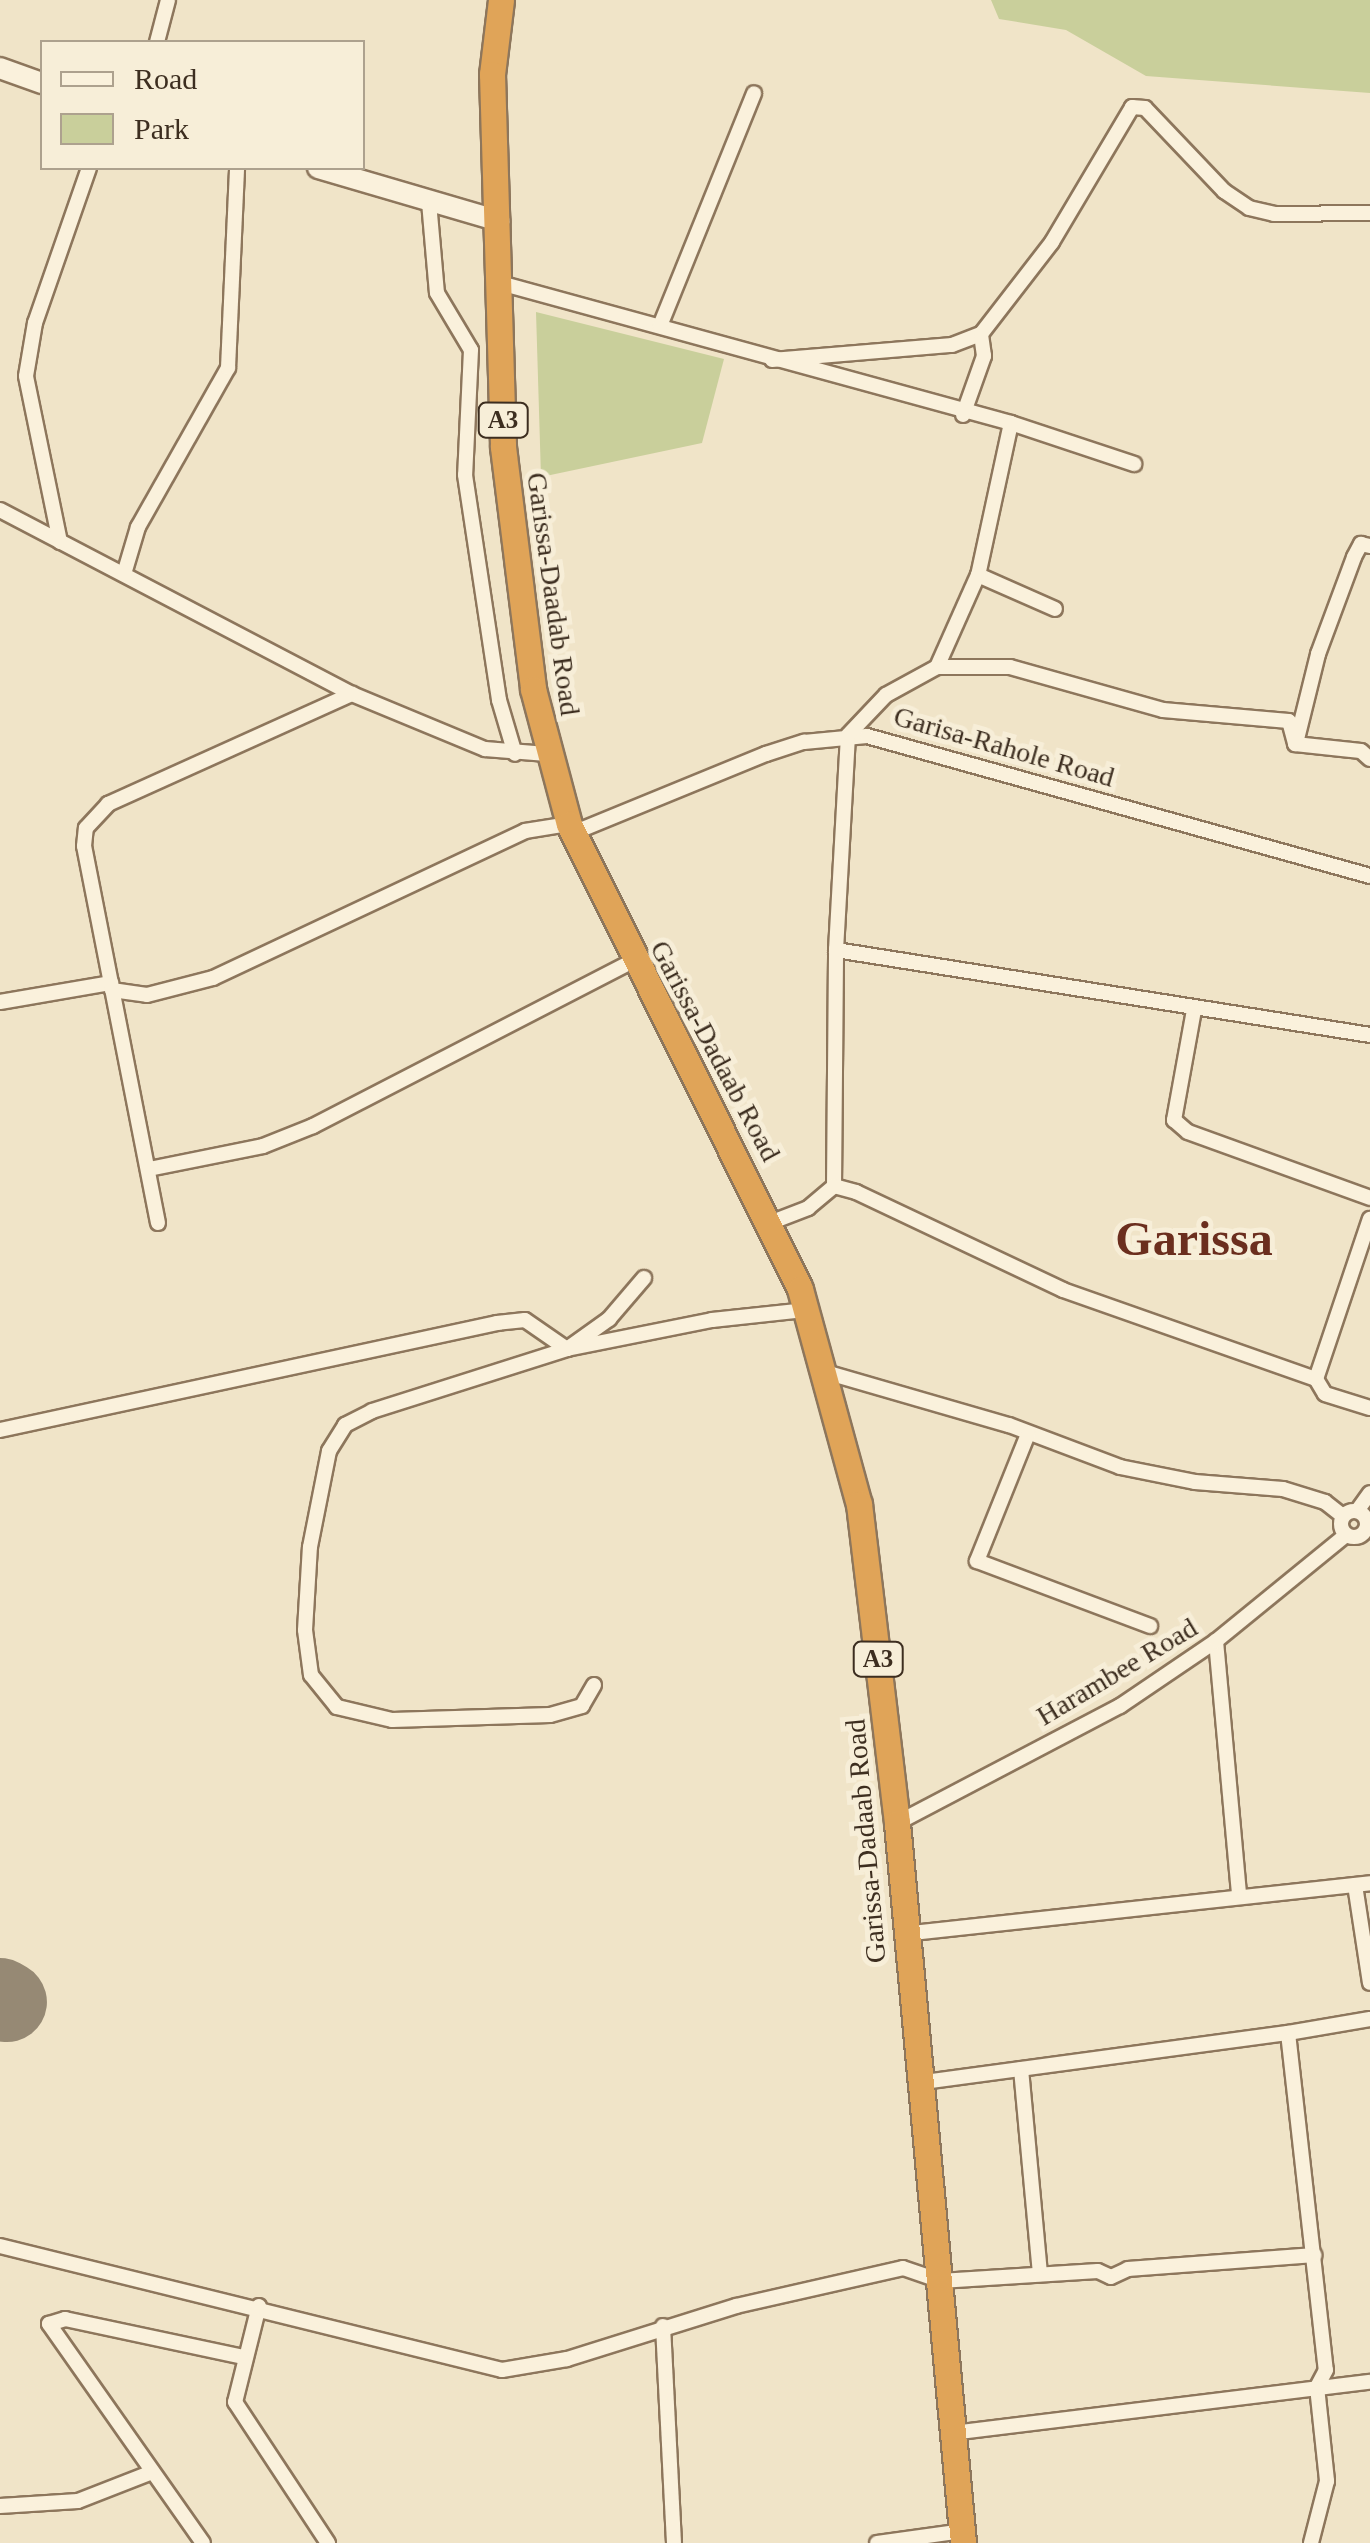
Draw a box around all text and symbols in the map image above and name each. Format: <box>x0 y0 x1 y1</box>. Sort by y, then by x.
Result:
legend <box>40 40 365 170</box>
text: Road <box>134 62 197 95</box>
text: Park <box>134 112 189 145</box>
road number: A3 <box>476 400 530 440</box>
street label: Garissa-Daadab Road <box>519 470 587 718</box>
street label: Garisa-Rahole Road <box>890 699 1118 795</box>
street label: Garissa-Dadaab Road <box>643 935 787 1167</box>
district label: Garissa <box>1115 1210 1273 1268</box>
street label: Harambee Road <box>1031 1611 1203 1733</box>
road number: A3 <box>850 1639 906 1679</box>
street label: Garissa-Dadaab Road <box>839 1718 893 1964</box>

